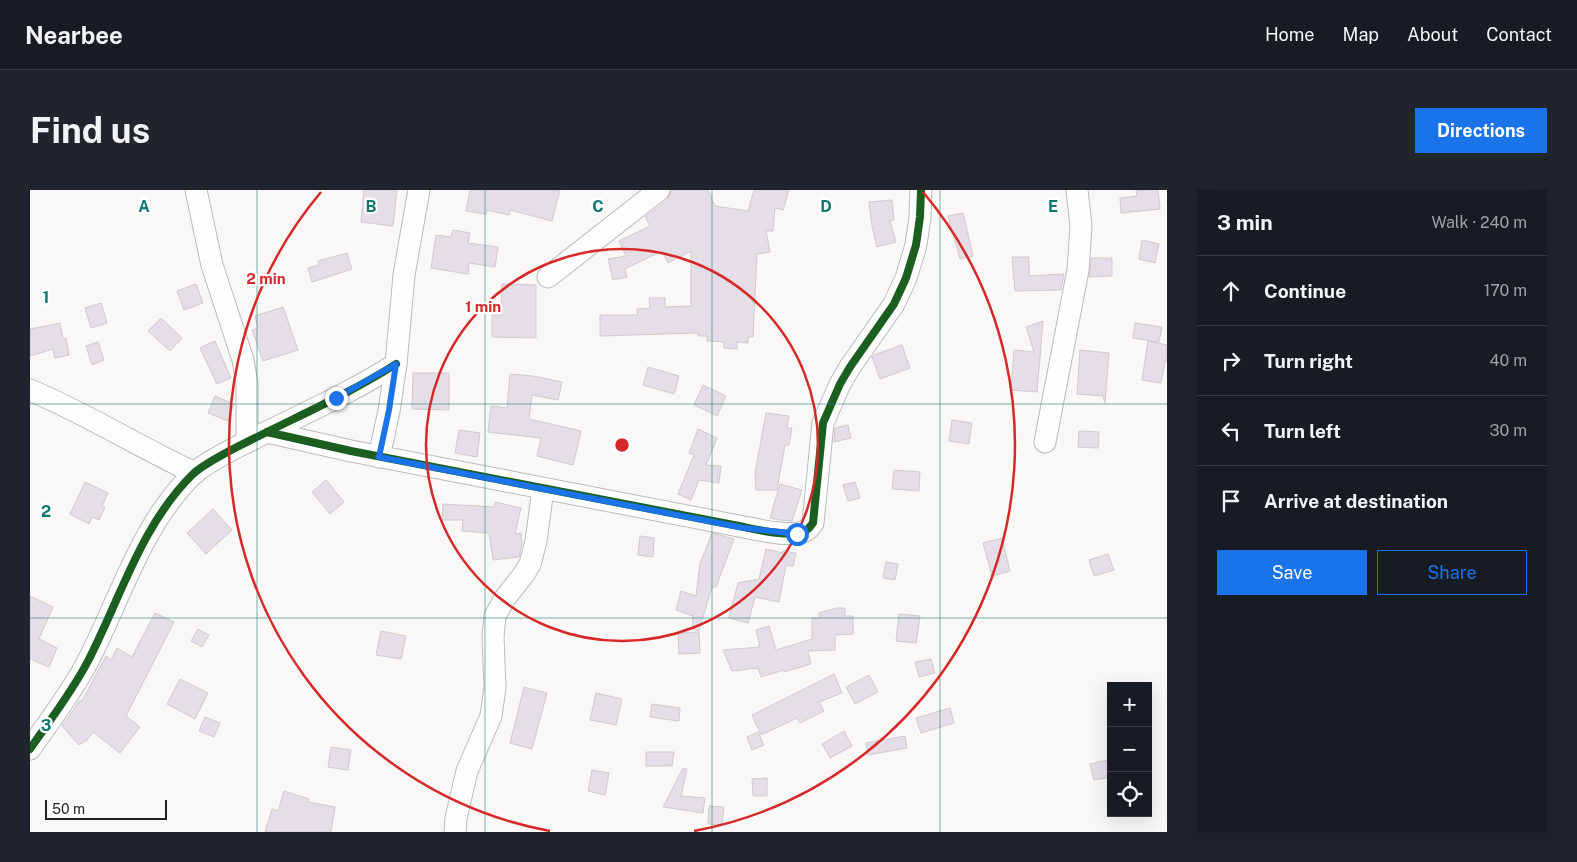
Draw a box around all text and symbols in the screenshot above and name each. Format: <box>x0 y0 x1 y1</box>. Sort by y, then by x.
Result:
text: Nearbee <box>25 21 123 49</box>
text: Home <box>1265 24 1315 45</box>
text: Map <box>1343 24 1379 45</box>
text: About <box>1407 24 1458 45</box>
text: Contact <box>1486 24 1552 45</box>
button: Directions <box>1415 108 1547 153</box>
text: Find us <box>30 110 150 151</box>
text: A <box>138 197 150 216</box>
text: B <box>366 197 377 216</box>
text: C <box>592 197 604 216</box>
text: D <box>820 197 832 216</box>
text: E <box>1048 197 1058 216</box>
text: 3 min <box>1217 210 1273 235</box>
text: Walk · 240 m <box>1431 213 1527 232</box>
text: 2 min <box>246 270 286 287</box>
icon: ahead <box>1217 277 1245 305</box>
text: Continue <box>1264 280 1346 302</box>
text: 170 m <box>1484 281 1527 300</box>
text: 1 <box>43 288 49 307</box>
text: 1 min <box>465 298 501 315</box>
icon: right <box>1217 347 1245 375</box>
text: Turn right <box>1264 350 1353 372</box>
text: 40 m <box>1489 351 1527 370</box>
route end <box>325 387 348 410</box>
icon: left <box>1217 417 1245 445</box>
text: Turn left <box>1264 420 1341 442</box>
text: 30 m <box>1490 421 1527 440</box>
centre of rings <box>613 436 631 454</box>
icon: arrive <box>1217 487 1245 515</box>
text: Arrive at destination <box>1264 490 1448 512</box>
text: 2 <box>41 502 51 521</box>
route start <box>786 523 809 546</box>
button: Save <box>1217 550 1367 595</box>
button: Share <box>1377 550 1527 595</box>
map controls <box>1107 682 1152 817</box>
button: + <box>1107 682 1152 727</box>
text: 3 <box>41 716 51 735</box>
button: − <box>1107 727 1152 772</box>
button: locate <box>1107 772 1152 817</box>
scale bar <box>45 797 168 820</box>
text: 50 m <box>52 801 85 817</box>

